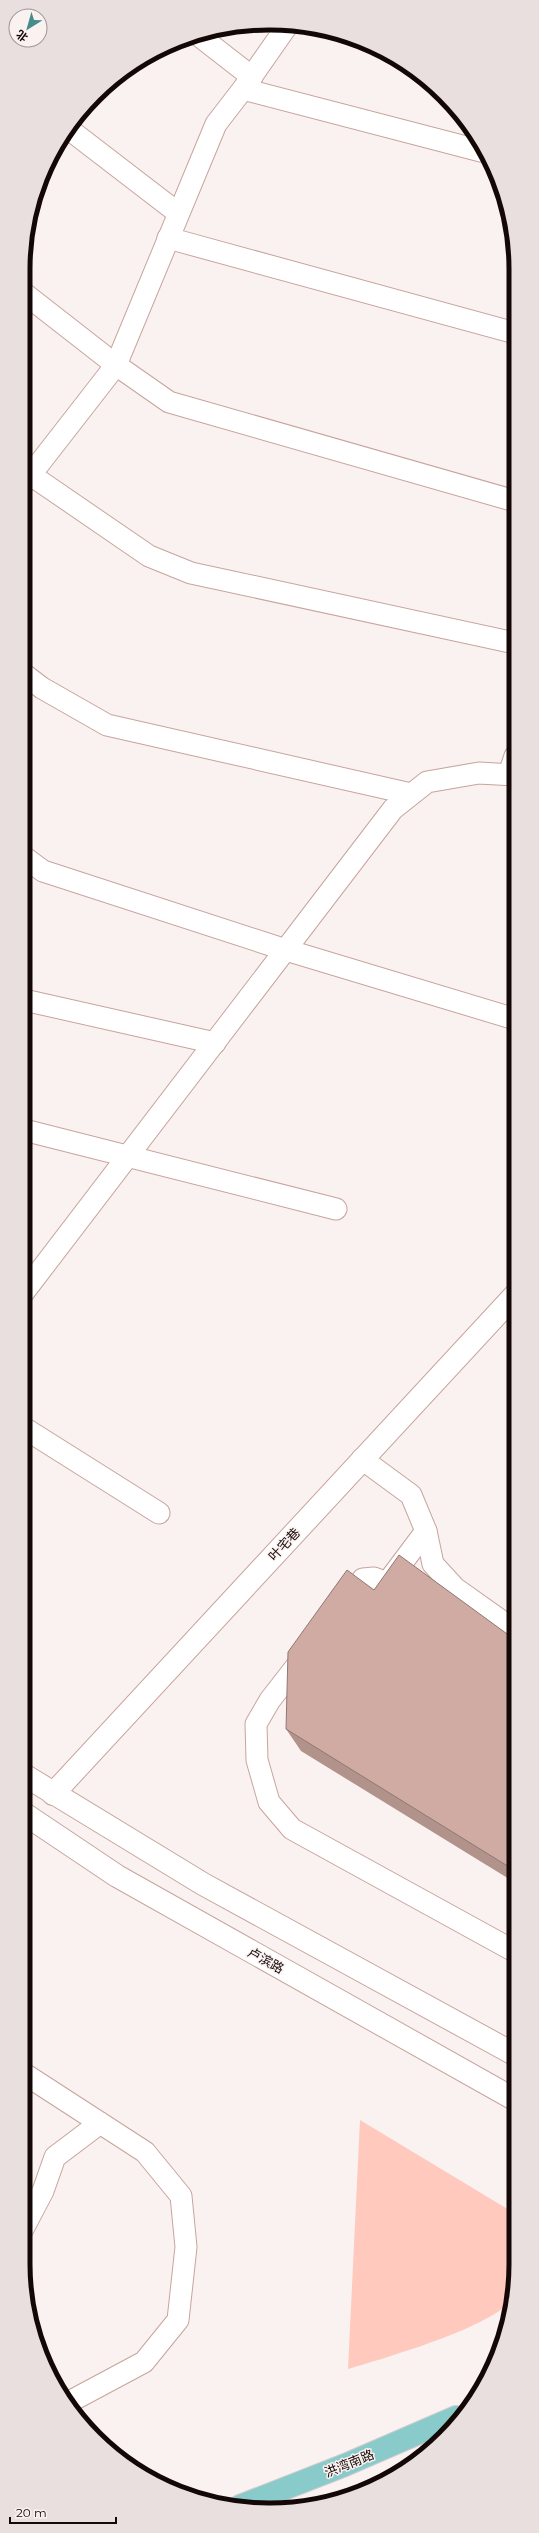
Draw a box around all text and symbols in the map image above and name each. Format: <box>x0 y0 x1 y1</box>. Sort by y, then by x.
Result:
north arrow <box>8 8 48 48</box>
text: 北 <box>13 27 31 45</box>
street label: 叶宅巷 <box>265 1524 303 1564</box>
street label: 卢滨路 <box>245 1944 287 1976</box>
street label: 洪湾南路 <box>322 2446 376 2480</box>
scale bar <box>10 2499 116 2525</box>
text: 20 m <box>16 2505 47 2520</box>

